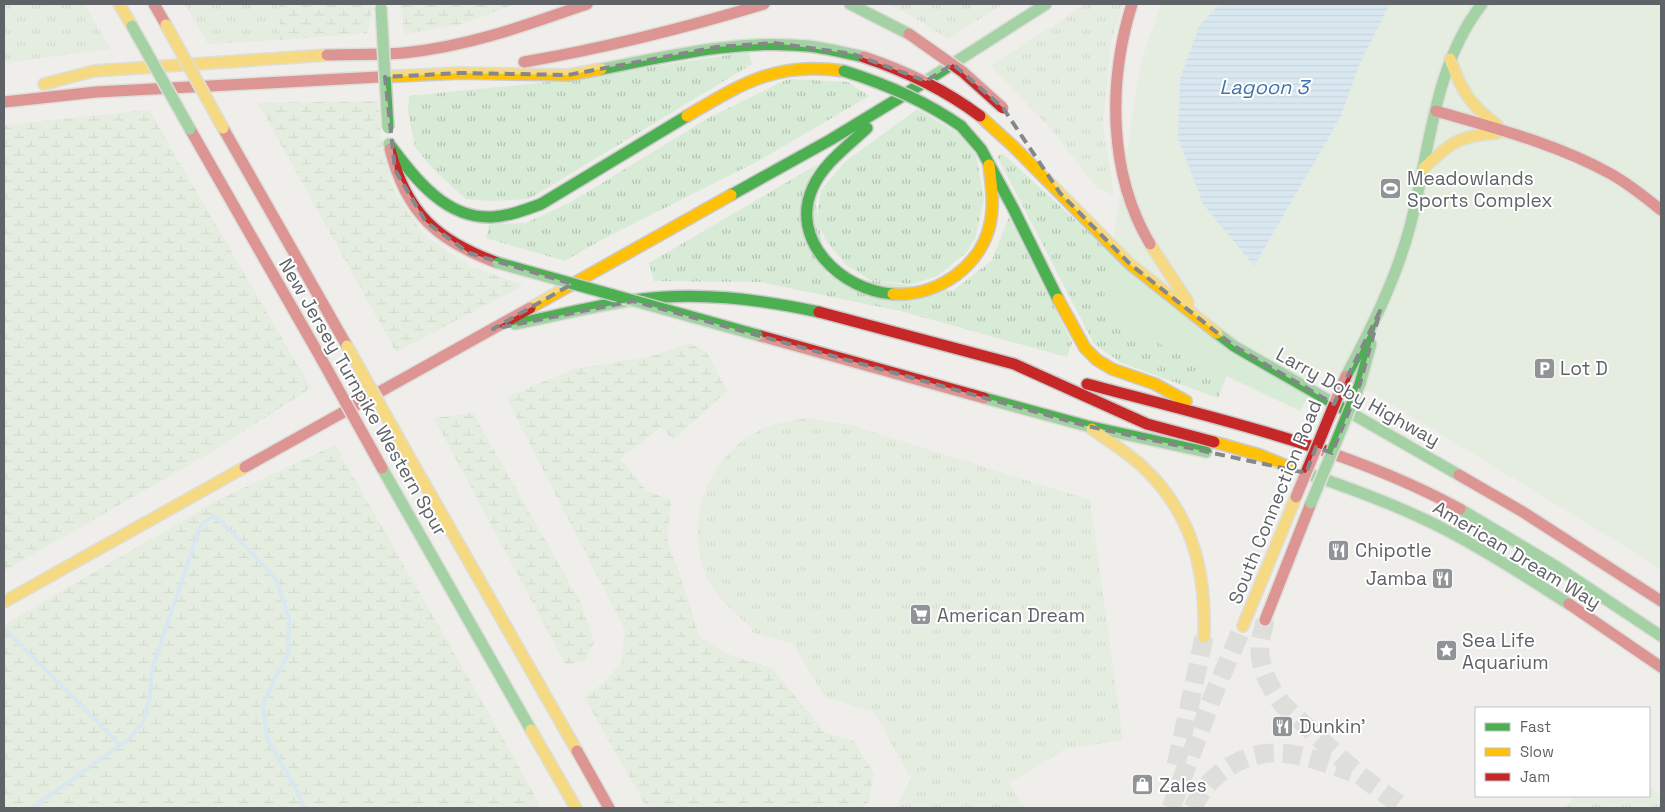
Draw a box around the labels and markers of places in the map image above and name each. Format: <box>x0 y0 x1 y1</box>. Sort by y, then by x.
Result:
place label: Meadowlands Sports Complex <box>1407 166 1553 213</box>
sports icon: Meadowlands Sports Complex <box>1379 177 1403 201</box>
parking icon: Lot D <box>1532 356 1556 380</box>
place label: Lot D <box>1560 356 1608 381</box>
restaurant icon: Chipotle <box>1327 538 1351 562</box>
place label: Chipotle <box>1355 538 1432 563</box>
place label: Jamba <box>1366 566 1427 591</box>
restaurant icon: Jamba <box>1431 566 1455 590</box>
supermarket icon: American Dream <box>909 603 933 627</box>
place label: American Dream <box>937 603 1085 628</box>
place label: Sea Life Aquarium <box>1462 628 1549 675</box>
place icon: Sea Life Aquarium <box>1434 639 1458 663</box>
restaurant icon: Dunkin' <box>1271 714 1295 738</box>
place label: Dunkin' <box>1299 714 1366 739</box>
shop icon: Zales <box>1131 773 1155 797</box>
place label: Zales <box>1159 773 1207 798</box>

